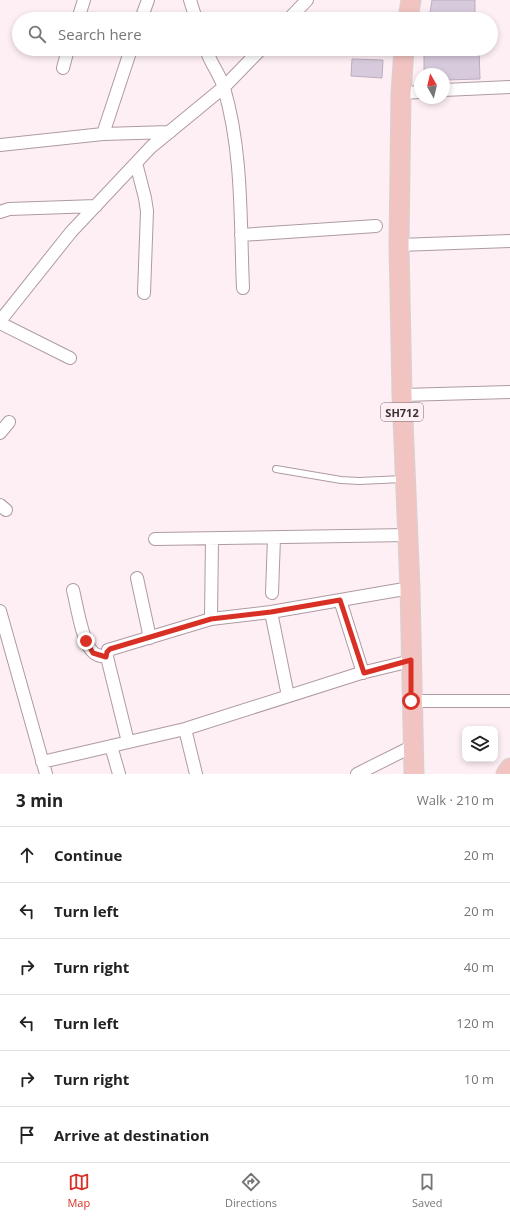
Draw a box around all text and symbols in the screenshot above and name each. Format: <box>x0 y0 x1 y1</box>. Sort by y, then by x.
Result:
search box <box>12 12 498 56</box>
icon: search <box>26 23 48 45</box>
text: Search here <box>58 24 142 44</box>
north arrow <box>414 68 450 104</box>
road number: SH712 <box>381 403 423 421</box>
route end <box>77 632 95 650</box>
route start <box>402 692 420 710</box>
map controls <box>462 726 498 762</box>
button: layers <box>462 726 498 762</box>
text: 3 min <box>16 789 63 812</box>
text: Walk · 210 m <box>417 791 494 809</box>
icon: ahead <box>16 844 38 866</box>
text: Continue <box>54 845 122 865</box>
text: 20 m <box>464 846 494 864</box>
icon: left <box>16 900 38 922</box>
text: Turn left <box>54 901 119 921</box>
text: 20 m <box>464 902 494 920</box>
icon: right <box>16 956 38 978</box>
text: Turn right <box>54 957 129 977</box>
text: 40 m <box>464 958 494 976</box>
icon: left <box>16 1012 38 1034</box>
text: Turn left <box>54 1013 119 1033</box>
text: 120 m <box>456 1014 494 1032</box>
icon: right <box>16 1068 38 1090</box>
text: Turn right <box>54 1069 129 1089</box>
text: 10 m <box>464 1070 494 1088</box>
icon: arrive <box>16 1124 38 1146</box>
text: Arrive at destination <box>54 1125 209 1145</box>
tab: Map <box>67 1171 90 1210</box>
tab: Directions <box>225 1171 277 1210</box>
tab: Saved <box>412 1171 443 1210</box>

